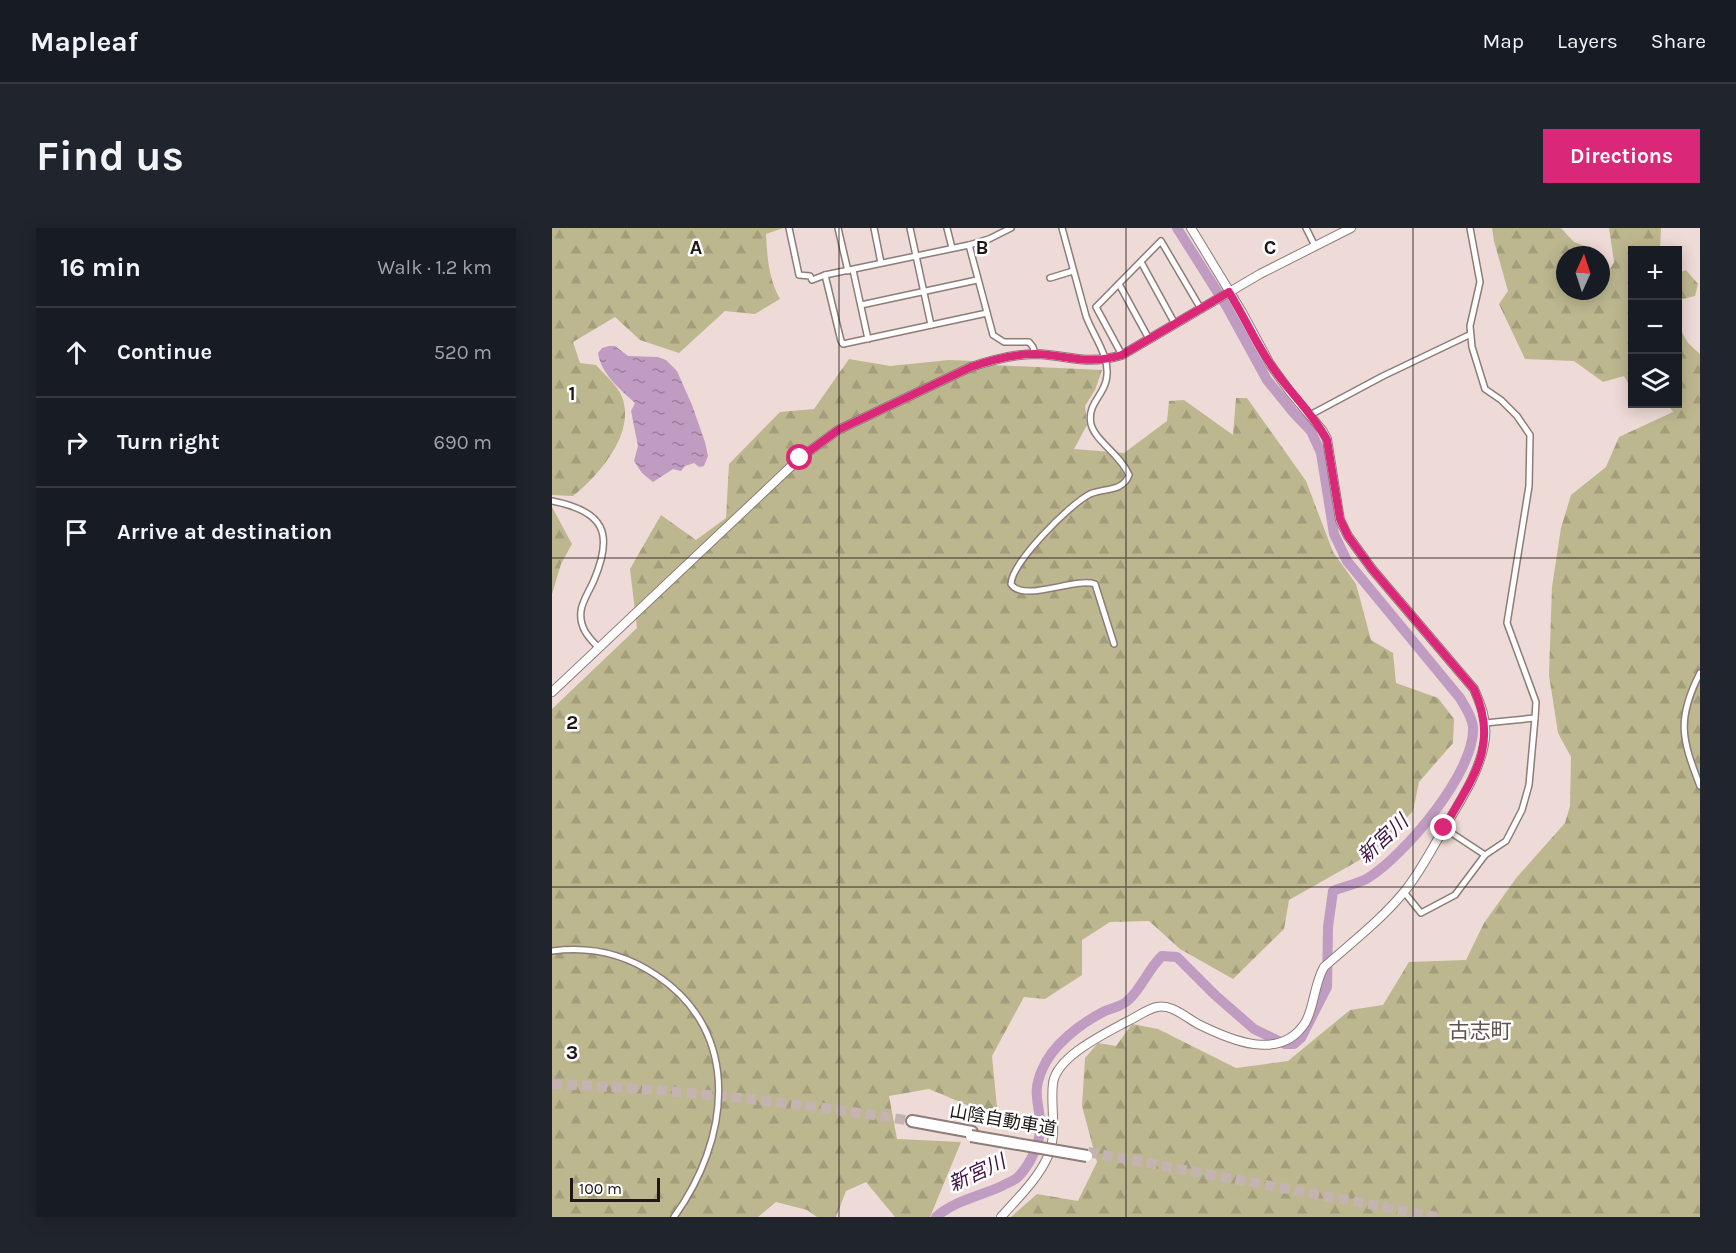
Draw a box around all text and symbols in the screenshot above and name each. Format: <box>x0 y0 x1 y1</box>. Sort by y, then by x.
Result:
text: Mapleaf <box>30 25 138 58</box>
text: Map <box>1482 29 1524 53</box>
text: Layers <box>1557 29 1618 53</box>
text: Share <box>1651 29 1706 53</box>
button: Directions <box>1543 129 1700 183</box>
text: Find us <box>36 131 184 181</box>
text: A <box>690 236 703 259</box>
text: B <box>976 236 988 259</box>
text: C <box>1264 236 1276 259</box>
north arrow <box>1556 246 1610 300</box>
map controls <box>1628 246 1682 408</box>
button: + <box>1628 246 1682 300</box>
text: 16 min <box>60 252 141 283</box>
text: Walk · 1.2 km <box>377 256 492 279</box>
button: − <box>1628 300 1682 354</box>
icon: ahead <box>60 336 93 369</box>
text: Continue <box>117 339 212 365</box>
text: 520 m <box>434 341 492 364</box>
button: layers <box>1628 354 1682 408</box>
text: 1 <box>568 382 576 405</box>
icon: right <box>60 426 93 459</box>
text: Turn right <box>117 429 220 455</box>
text: 690 m <box>434 431 492 454</box>
route start <box>786 444 812 470</box>
icon: arrive <box>60 516 93 549</box>
text: Arrive at destination <box>117 519 332 545</box>
text: 2 <box>566 711 578 734</box>
water label: 新宮川 <box>1353 809 1414 868</box>
route end <box>1430 814 1456 840</box>
district label: 古志町 <box>1449 1019 1512 1043</box>
text: 3 <box>566 1041 578 1064</box>
street label: 山陰自動車道 <box>948 1100 1058 1140</box>
water label: 新宮川 <box>945 1149 1011 1196</box>
scale bar <box>570 1175 660 1202</box>
text: 100 m <box>579 1179 622 1198</box>

